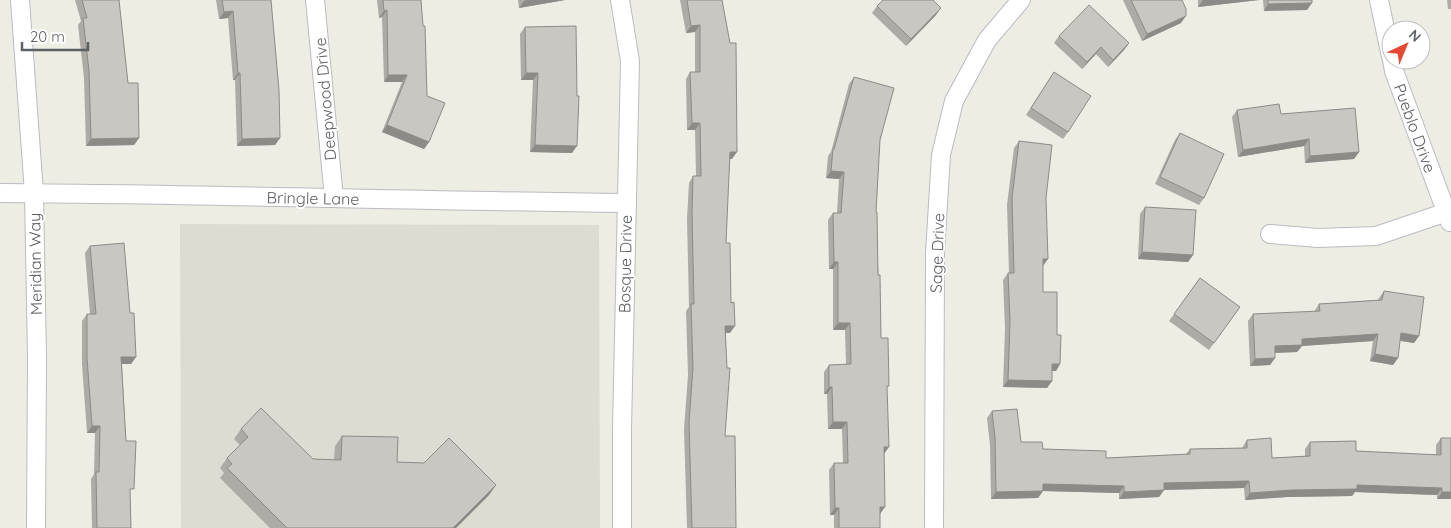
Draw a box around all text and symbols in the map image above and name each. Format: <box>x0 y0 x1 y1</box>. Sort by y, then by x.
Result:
scale bar <box>22 20 89 52</box>
north arrow <box>1381 20 1431 70</box>
text: N <box>1405 26 1425 46</box>
text: 20 m <box>30 27 65 46</box>
street label: Deepwood Drive <box>310 37 340 161</box>
street label: Pueblo Drive <box>1390 81 1440 175</box>
street label: Bringle Lane <box>267 187 359 209</box>
street label: Meridian Way <box>24 213 46 315</box>
street label: Sage Drive <box>926 213 948 293</box>
street label: Bosque Drive <box>614 215 636 313</box>

